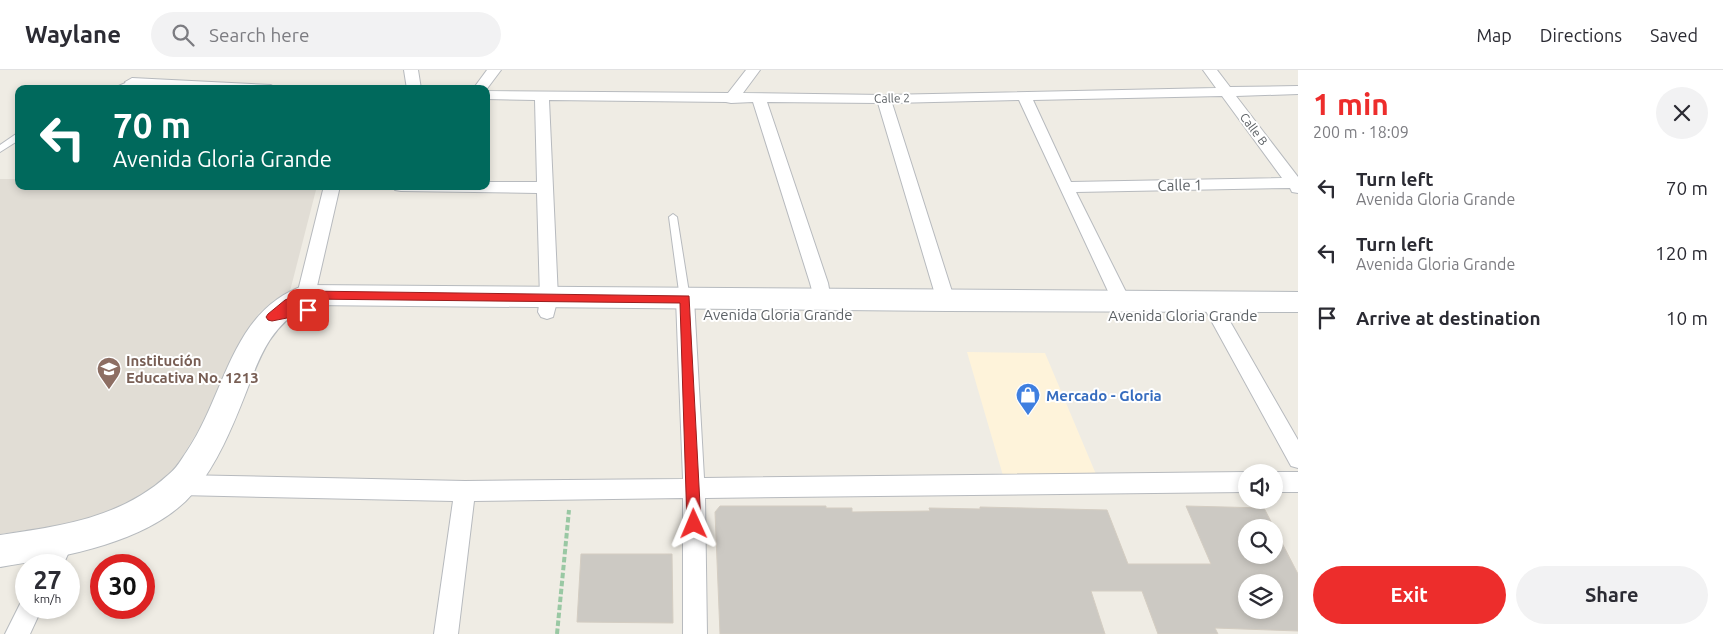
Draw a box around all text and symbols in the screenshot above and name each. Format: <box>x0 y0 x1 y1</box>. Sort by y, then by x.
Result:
search box <box>151 12 501 57</box>
text: Waylane <box>25 21 121 48</box>
icon: search <box>169 21 197 49</box>
text: Search here <box>209 24 309 46</box>
text: Map <box>1476 25 1512 45</box>
text: Directions <box>1540 25 1622 45</box>
text: Saved <box>1650 25 1698 45</box>
text: 1 min <box>1313 87 1389 121</box>
button: close <box>1656 87 1708 139</box>
street label: Calle 2 <box>874 91 910 105</box>
icon: left <box>30 105 95 170</box>
text: 70 m <box>113 105 191 145</box>
street label: Calle B <box>1238 110 1270 148</box>
text: 200 m · 18:09 <box>1313 123 1409 141</box>
text: Avenida Gloria Grande <box>113 146 332 171</box>
text: Turn left <box>1356 168 1434 190</box>
icon: left <box>1313 174 1341 202</box>
street label: Calle 1 <box>1157 176 1203 194</box>
text: 70 m <box>1666 177 1708 199</box>
text: Avenida Gloria Grande <box>1356 190 1515 208</box>
text: Turn left <box>1356 233 1434 255</box>
icon: left <box>1313 239 1341 267</box>
text: 120 m <box>1655 242 1708 264</box>
text: Avenida Gloria Grande <box>1356 255 1515 273</box>
pin <box>287 289 329 331</box>
icon: arrive <box>294 296 322 324</box>
icon: arrive <box>1313 304 1341 332</box>
street label: Avenida Gloria Grande <box>703 306 853 323</box>
street label: Avenida Gloria Grande <box>1108 307 1258 324</box>
text: Arrive at destination <box>1356 307 1541 329</box>
text: 10 m <box>1666 307 1708 329</box>
place label: Institución Educativa No. 1213 <box>126 352 259 386</box>
school or university icon: Institución Educativa No. 1213 <box>96 356 122 390</box>
shop icon: Mercado - Gloria <box>1015 382 1041 416</box>
place label: Mercado - Gloria <box>1046 387 1162 404</box>
map controls <box>1238 464 1283 619</box>
button: sound <box>1238 464 1283 509</box>
position arrow <box>667 497 719 549</box>
button: search <box>1238 519 1283 564</box>
speed limit sign: 30 <box>90 554 155 619</box>
text: 27 <box>33 566 62 594</box>
button: Exit <box>1313 566 1506 624</box>
button: Share <box>1516 566 1708 624</box>
button: layers <box>1238 574 1283 619</box>
text: km/h <box>34 592 61 605</box>

